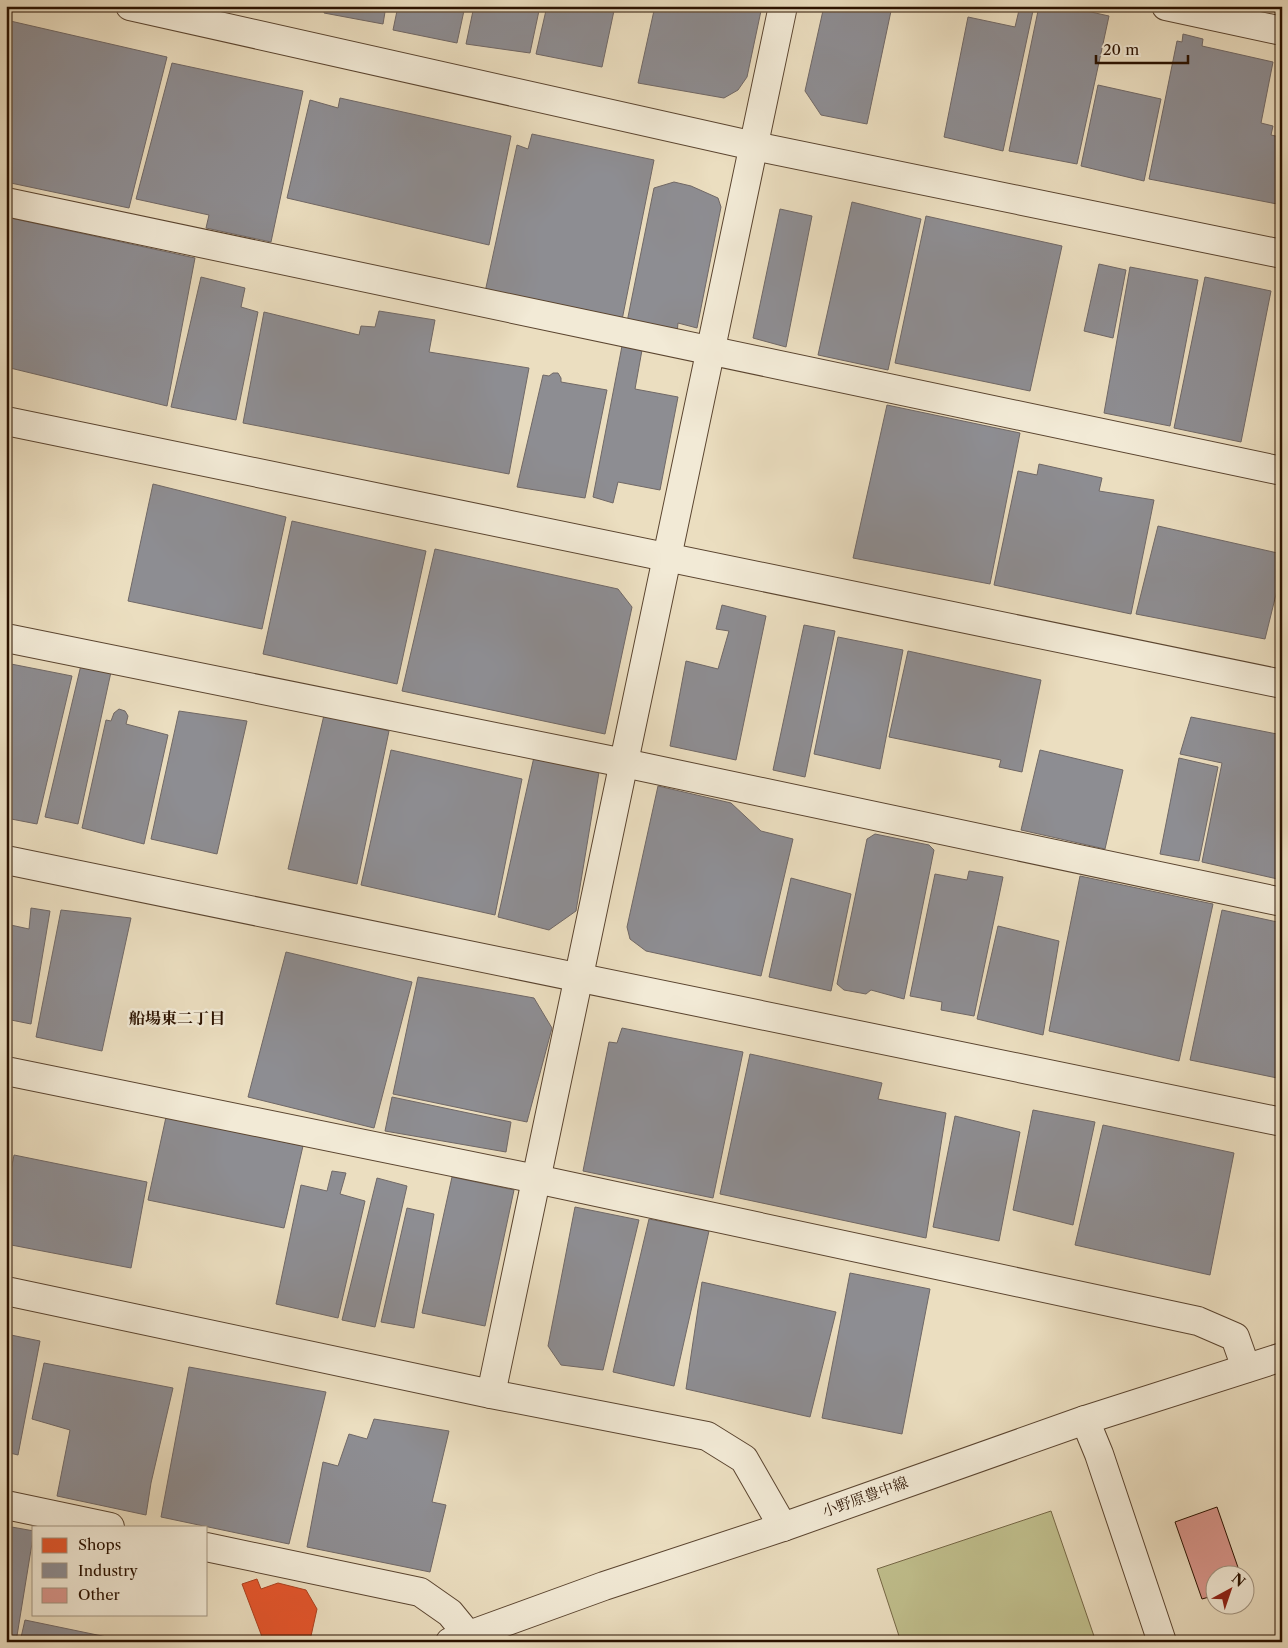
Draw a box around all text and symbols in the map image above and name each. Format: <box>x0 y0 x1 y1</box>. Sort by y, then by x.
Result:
scale bar <box>1096 32 1188 64</box>
text: 20 m <box>1103 40 1139 59</box>
district label: 船場東二丁目 <box>129 1008 225 1028</box>
street label: 小野原豊中線 <box>819 1472 910 1521</box>
legend <box>32 1526 208 1616</box>
text: Shops <box>78 1535 121 1554</box>
text: Industry <box>78 1561 138 1580</box>
north arrow <box>1206 1566 1256 1616</box>
text: N <box>1228 1569 1249 1591</box>
text: Other <box>78 1585 121 1604</box>

